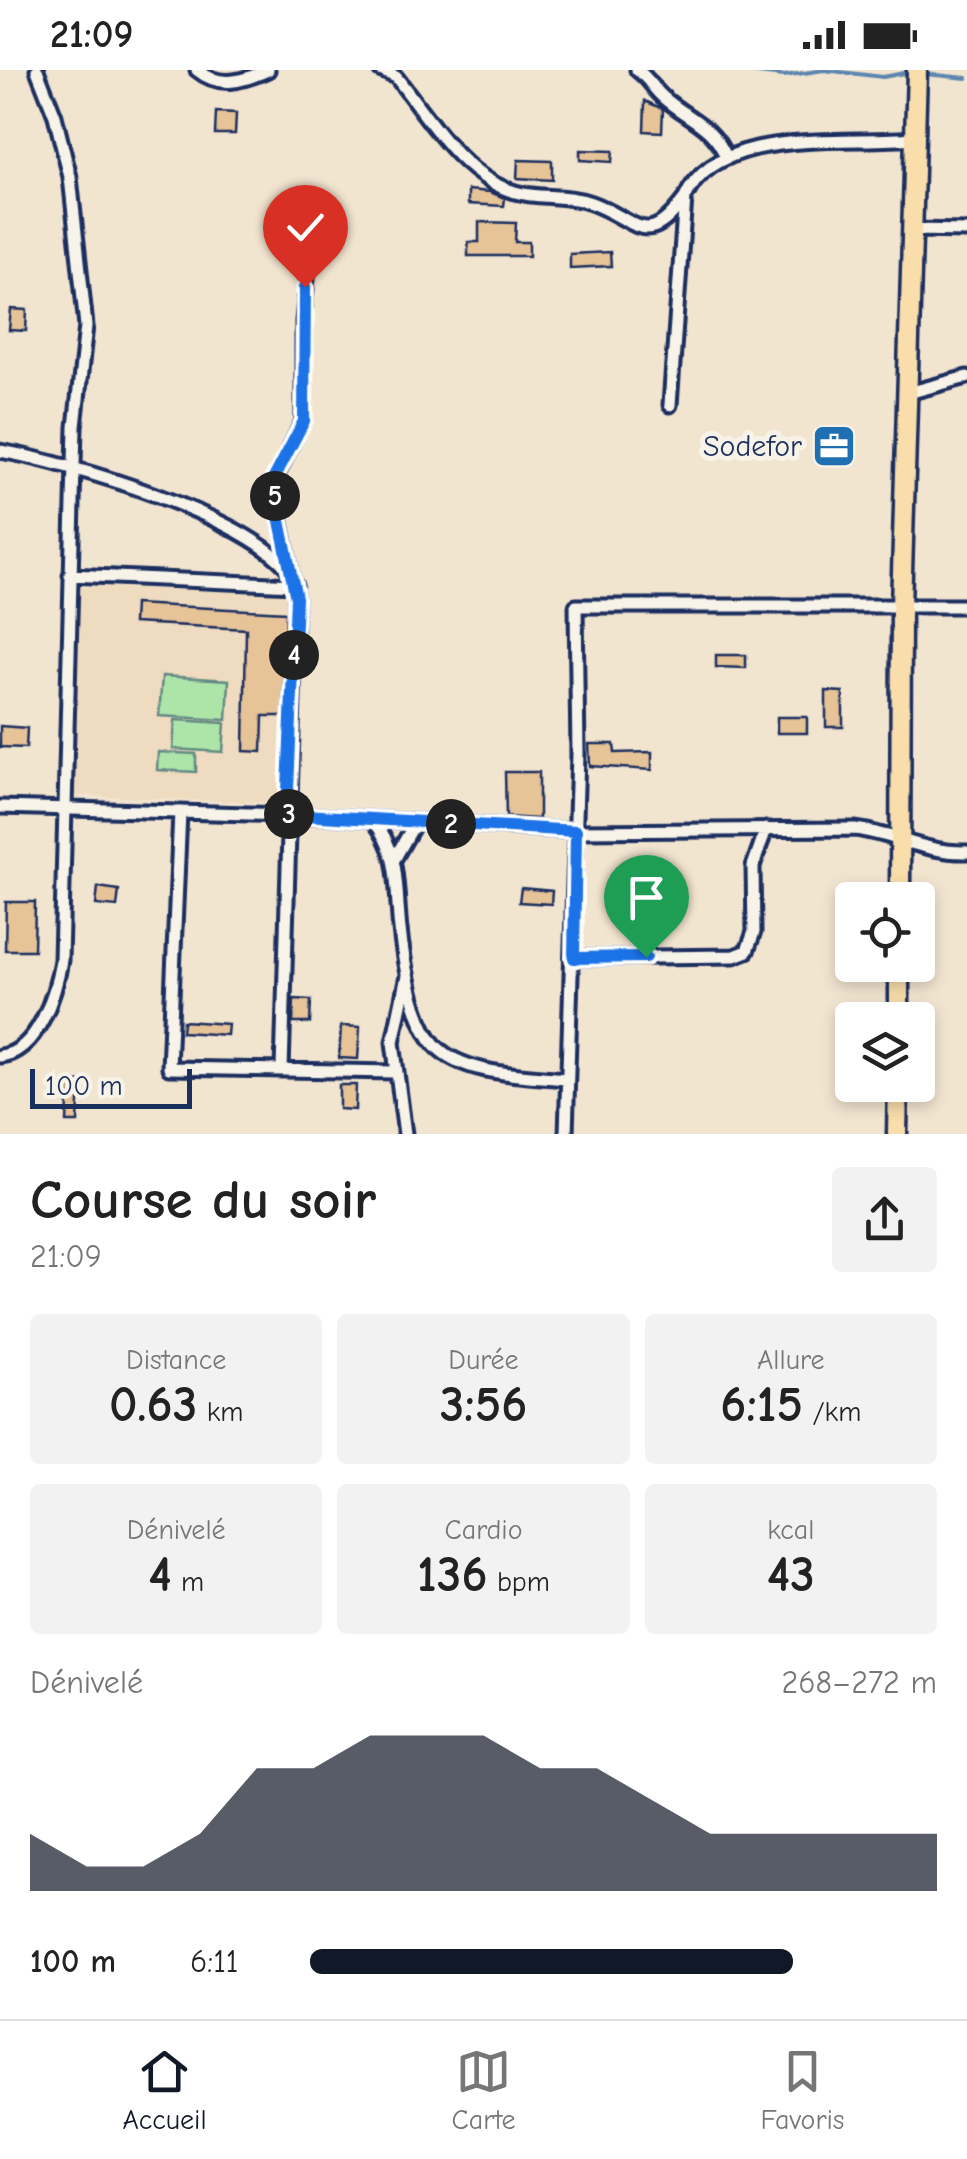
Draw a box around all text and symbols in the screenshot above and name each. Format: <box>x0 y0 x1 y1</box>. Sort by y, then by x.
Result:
text: 21:09 <box>50 13 133 57</box>
pin <box>263 185 348 288</box>
icon: check <box>278 200 333 255</box>
office icon: Sodefor <box>811 423 857 469</box>
place label: Sodefor <box>703 429 802 464</box>
pin: 5 <box>250 471 300 521</box>
text: 5 <box>268 480 282 512</box>
pin: 4 <box>269 630 319 680</box>
text: 4 <box>287 639 301 671</box>
pin: 3 <box>264 789 314 839</box>
text: 3 <box>282 798 296 830</box>
pin: 2 <box>426 799 476 849</box>
text: 2 <box>444 808 458 840</box>
pin <box>604 855 689 958</box>
icon: arrive <box>619 870 674 925</box>
map controls <box>835 882 935 1102</box>
button: locate <box>835 882 935 982</box>
button: layers <box>835 1002 935 1102</box>
scale bar <box>30 1064 192 1108</box>
text: 100 m <box>45 1070 123 1102</box>
button: share <box>832 1167 937 1272</box>
text: Course du soir <box>30 1168 376 1232</box>
text: 21:09 <box>30 1238 102 1275</box>
text: Distance <box>126 1344 226 1376</box>
text: Durée <box>448 1344 519 1376</box>
text: Allure <box>757 1344 825 1376</box>
text: 0.63 <box>109 1376 197 1434</box>
text: 3:56 <box>440 1376 527 1434</box>
text: 6:15 <box>720 1376 803 1434</box>
text: km <box>197 1396 243 1428</box>
text: /km <box>803 1396 861 1428</box>
text: Dénivelé <box>127 1514 226 1546</box>
text: Cardio <box>445 1514 522 1546</box>
text: kcal <box>767 1514 814 1546</box>
text: 4 <box>148 1546 172 1604</box>
text: 136 <box>417 1546 488 1604</box>
text: 43 <box>767 1546 815 1604</box>
text: m <box>172 1566 204 1598</box>
text: bpm <box>488 1566 550 1598</box>
text: Dénivelé <box>30 1664 143 1701</box>
text: 268–272 m <box>782 1664 937 1701</box>
text: 100 m <box>30 1943 116 1980</box>
text: 6:11 <box>190 1943 238 1980</box>
tab: Accueil <box>122 2044 207 2136</box>
tab: Carte <box>452 2044 515 2136</box>
tab: Favoris <box>760 2044 845 2136</box>

